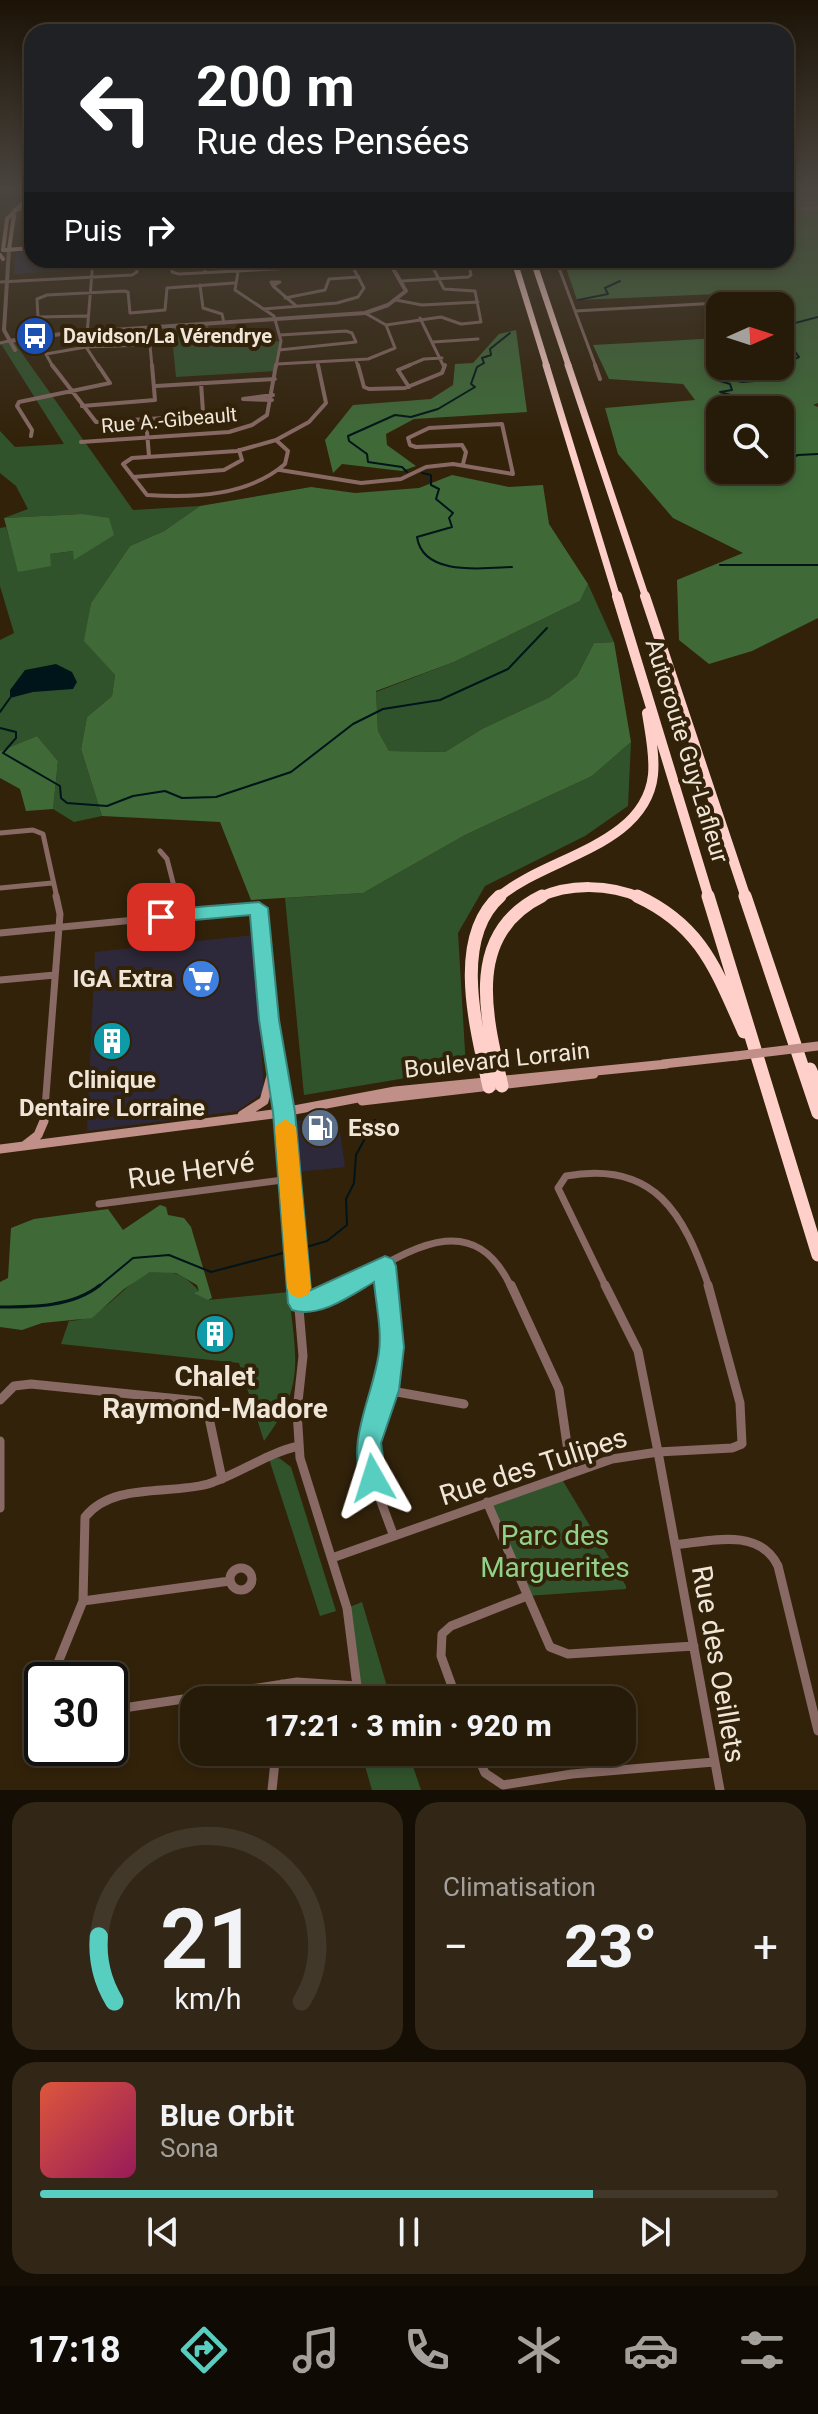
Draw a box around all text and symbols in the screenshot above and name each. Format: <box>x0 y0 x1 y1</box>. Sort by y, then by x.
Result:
text: 200 m <box>196 54 355 120</box>
icon: left <box>64 56 168 160</box>
text: Rue des Pensées <box>196 121 470 163</box>
icon: right <box>138 208 182 252</box>
text: Puis <box>64 213 122 248</box>
north arrow <box>706 292 794 380</box>
map controls <box>706 292 794 484</box>
bus stop icon: Davidson/La Vérendrye <box>14 315 56 357</box>
place label: Davidson/La Vérendrye <box>63 324 272 348</box>
button: search <box>706 396 794 484</box>
street label: Rue A.-Gibeault <box>100 402 238 438</box>
street label: Autoroute Guy-Lafleur <box>640 636 734 866</box>
pin <box>127 883 195 951</box>
icon: arrive <box>139 895 183 939</box>
supermarket icon: IGA Extra <box>180 958 222 1000</box>
place label: IGA Extra <box>72 965 173 993</box>
building icon: Clinique Dentaire Lorraine <box>91 1020 133 1062</box>
street label: Boulevard Lorrain <box>403 1036 591 1084</box>
place label: Clinique Dentaire Lorraine <box>19 1066 205 1122</box>
fuel station icon: Esso <box>299 1107 341 1149</box>
place label: Esso <box>348 1114 400 1142</box>
street label: Rue Hervé <box>126 1145 256 1196</box>
building icon: Chalet Raymond-Madore <box>194 1313 236 1355</box>
place label: Chalet Raymond-Madore <box>102 1360 328 1425</box>
street label: Rue des Tulipes <box>435 1421 631 1512</box>
position arrow <box>331 1436 415 1520</box>
park label: Parc des Marguerites <box>480 1519 630 1584</box>
street label: Rue des Oeillets <box>685 1563 752 1765</box>
speed limit sign: 30 <box>24 1662 128 1766</box>
text: 17:21 · 3 min · 920 m <box>264 1708 552 1743</box>
text: Climatisation <box>443 1872 596 1902</box>
text: 21 <box>160 1891 255 1988</box>
text: 23° <box>564 1911 657 1982</box>
text: − <box>443 1921 468 1973</box>
text: + <box>753 1921 778 1973</box>
text: km/h <box>174 1982 241 2016</box>
text: Blue Orbit <box>160 2098 294 2133</box>
text: Sona <box>160 2133 219 2163</box>
icon: previous <box>141 2210 185 2254</box>
icon: pause <box>387 2210 431 2254</box>
icon: next <box>633 2210 677 2254</box>
icon: directions <box>176 2322 232 2378</box>
icon: music <box>288 2322 344 2378</box>
icon: phone <box>399 2322 455 2378</box>
icon: climate <box>511 2322 567 2378</box>
icon: car <box>623 2322 679 2378</box>
icon: filters <box>734 2322 790 2378</box>
text: 17:18 <box>28 2329 121 2371</box>

